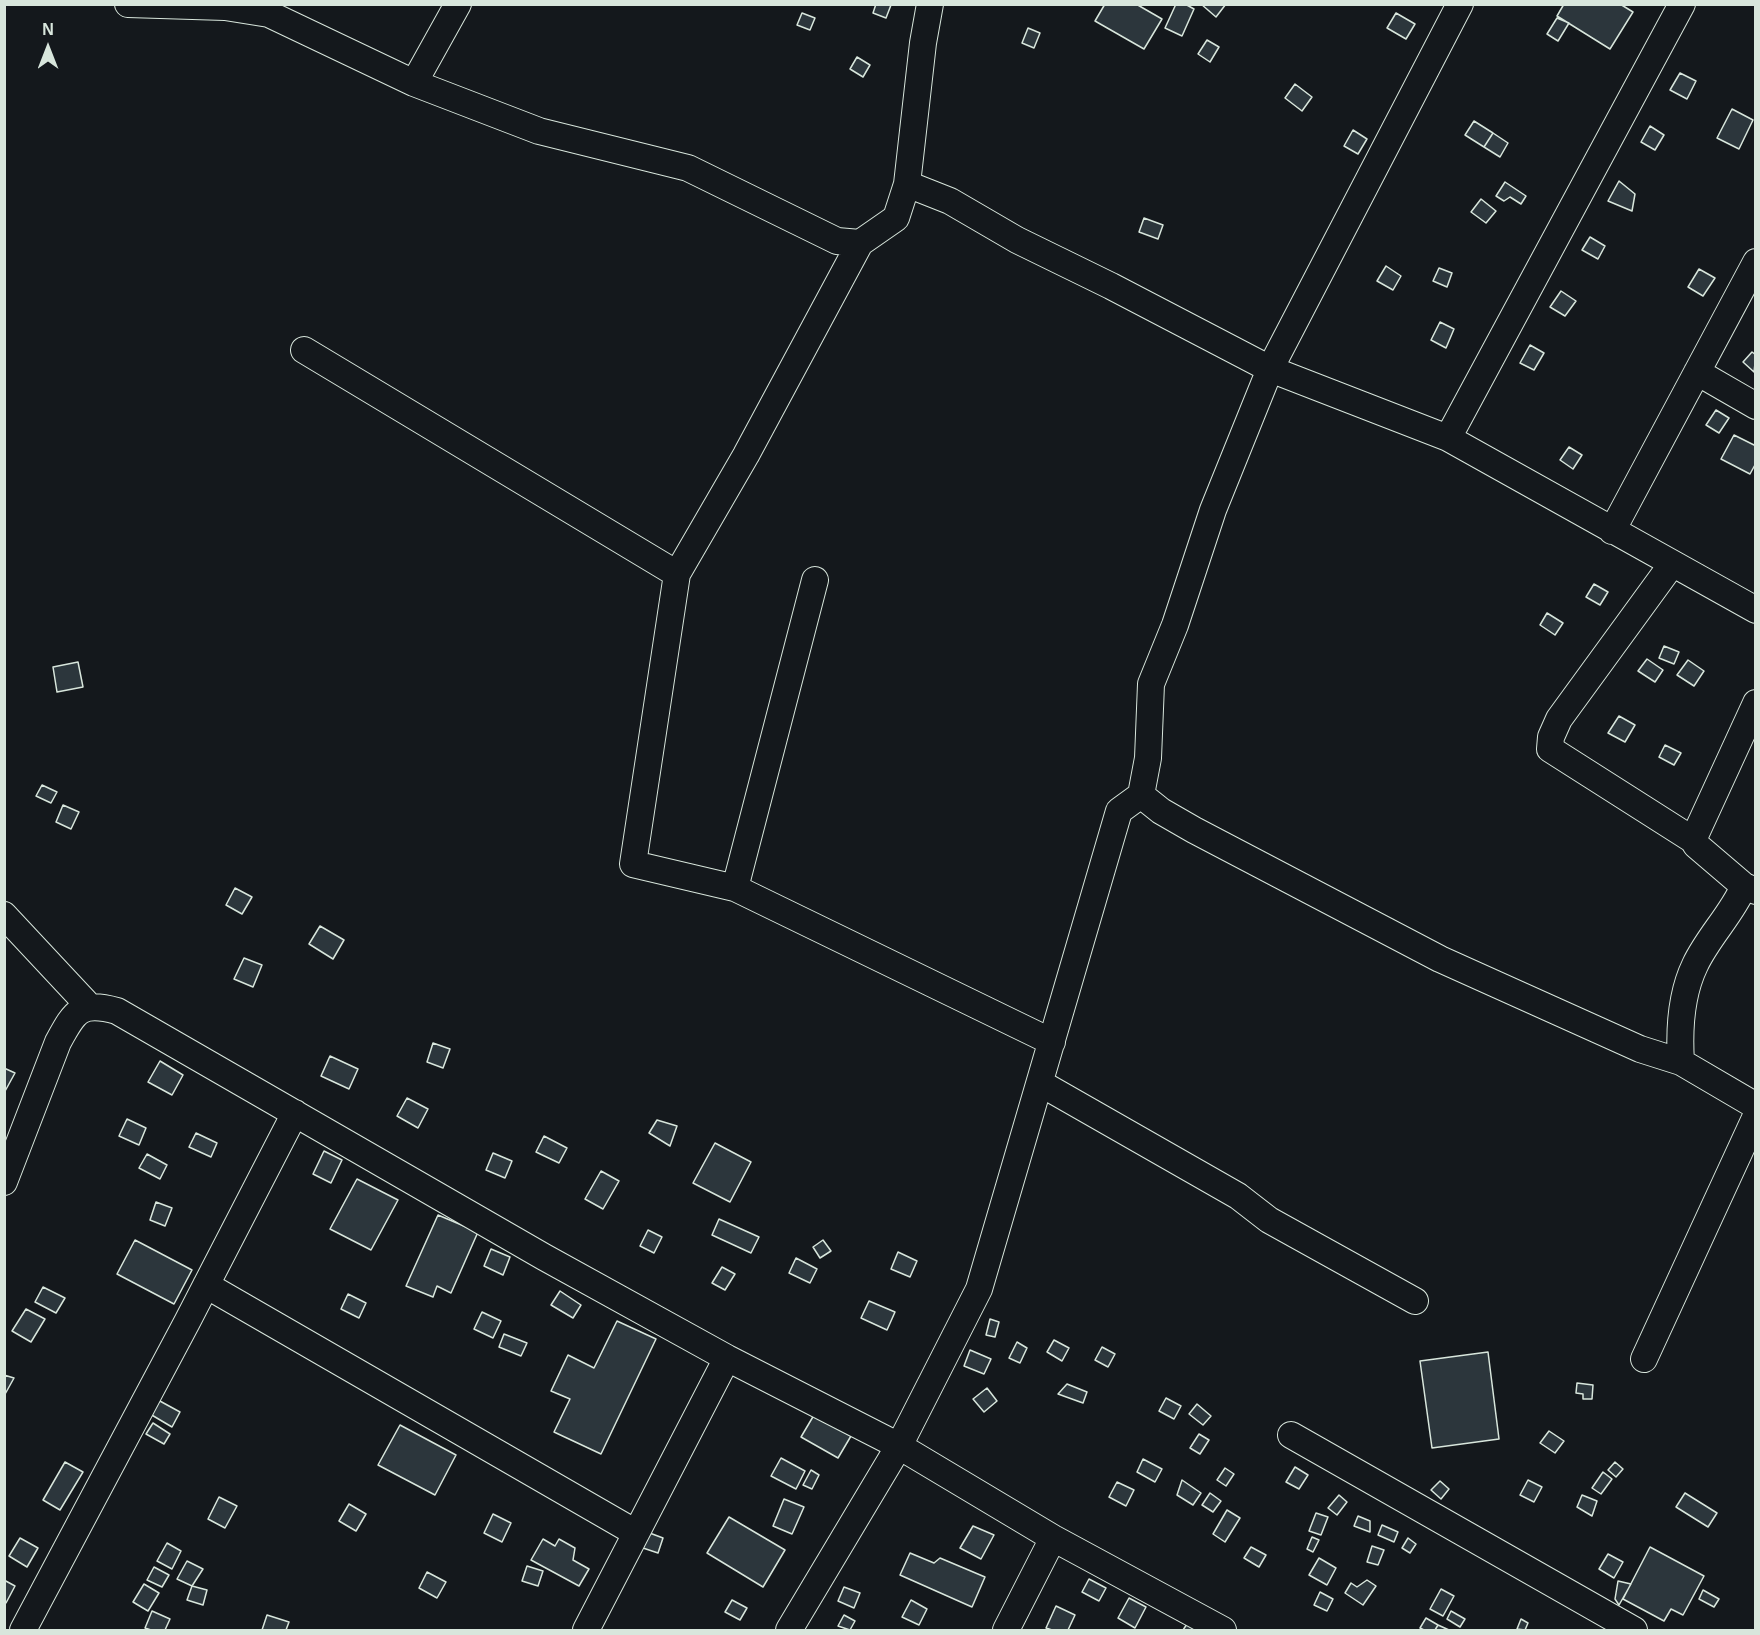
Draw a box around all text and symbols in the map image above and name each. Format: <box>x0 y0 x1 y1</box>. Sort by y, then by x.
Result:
north arrow <box>18 18 78 78</box>
text: N <box>42 21 54 38</box>

